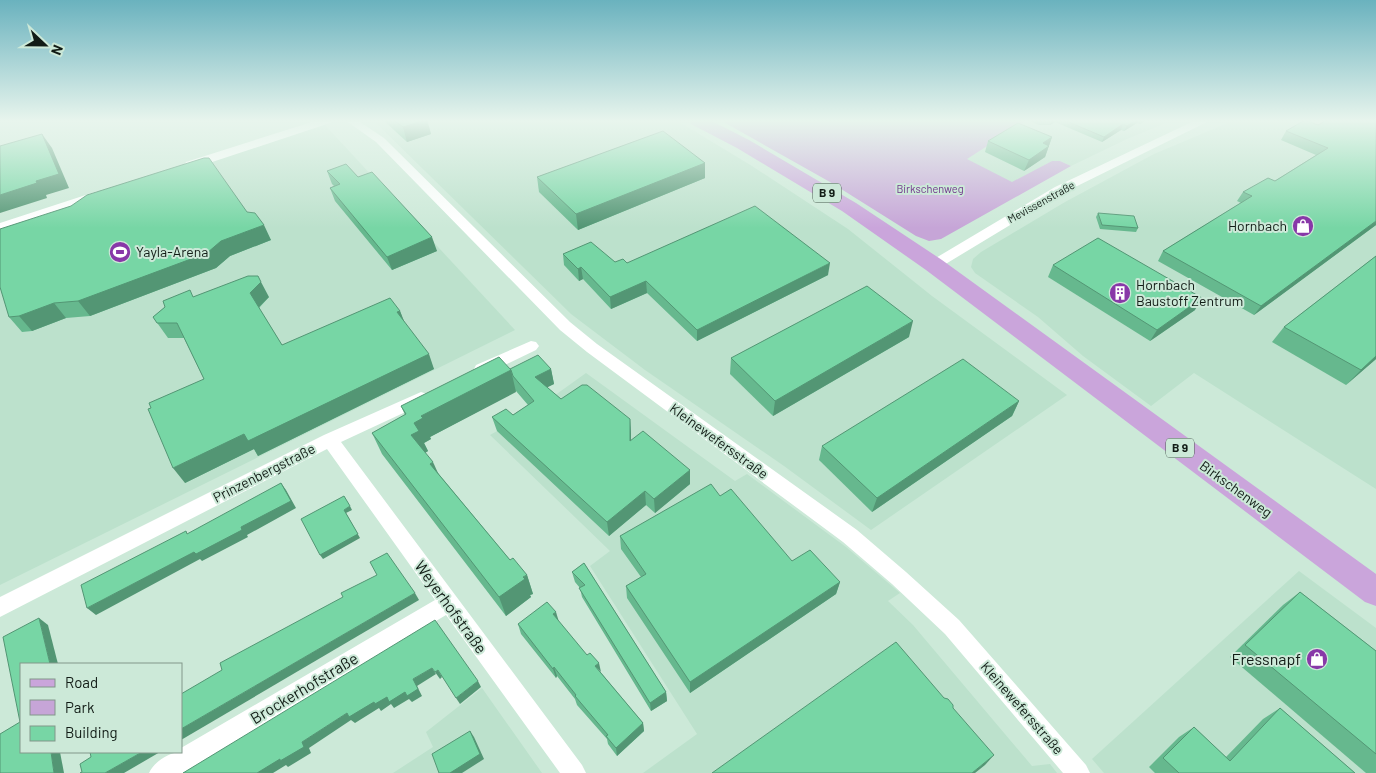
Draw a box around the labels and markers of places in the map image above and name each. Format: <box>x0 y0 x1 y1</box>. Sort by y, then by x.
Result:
shop icon: Hornbach <box>1291 214 1315 238</box>
place label: Hornbach <box>1228 217 1287 234</box>
sports icon: Yayla-Arena <box>108 240 132 264</box>
place label: Yayla-Arena <box>136 243 208 260</box>
place label: Hornbach Baustoff Zentrum <box>1136 276 1243 309</box>
building icon: Hornbach Baustoff Zentrum <box>1108 281 1132 305</box>
shop icon: Fressnapf <box>1305 647 1329 671</box>
place label: Fressnapf <box>1231 649 1301 668</box>

